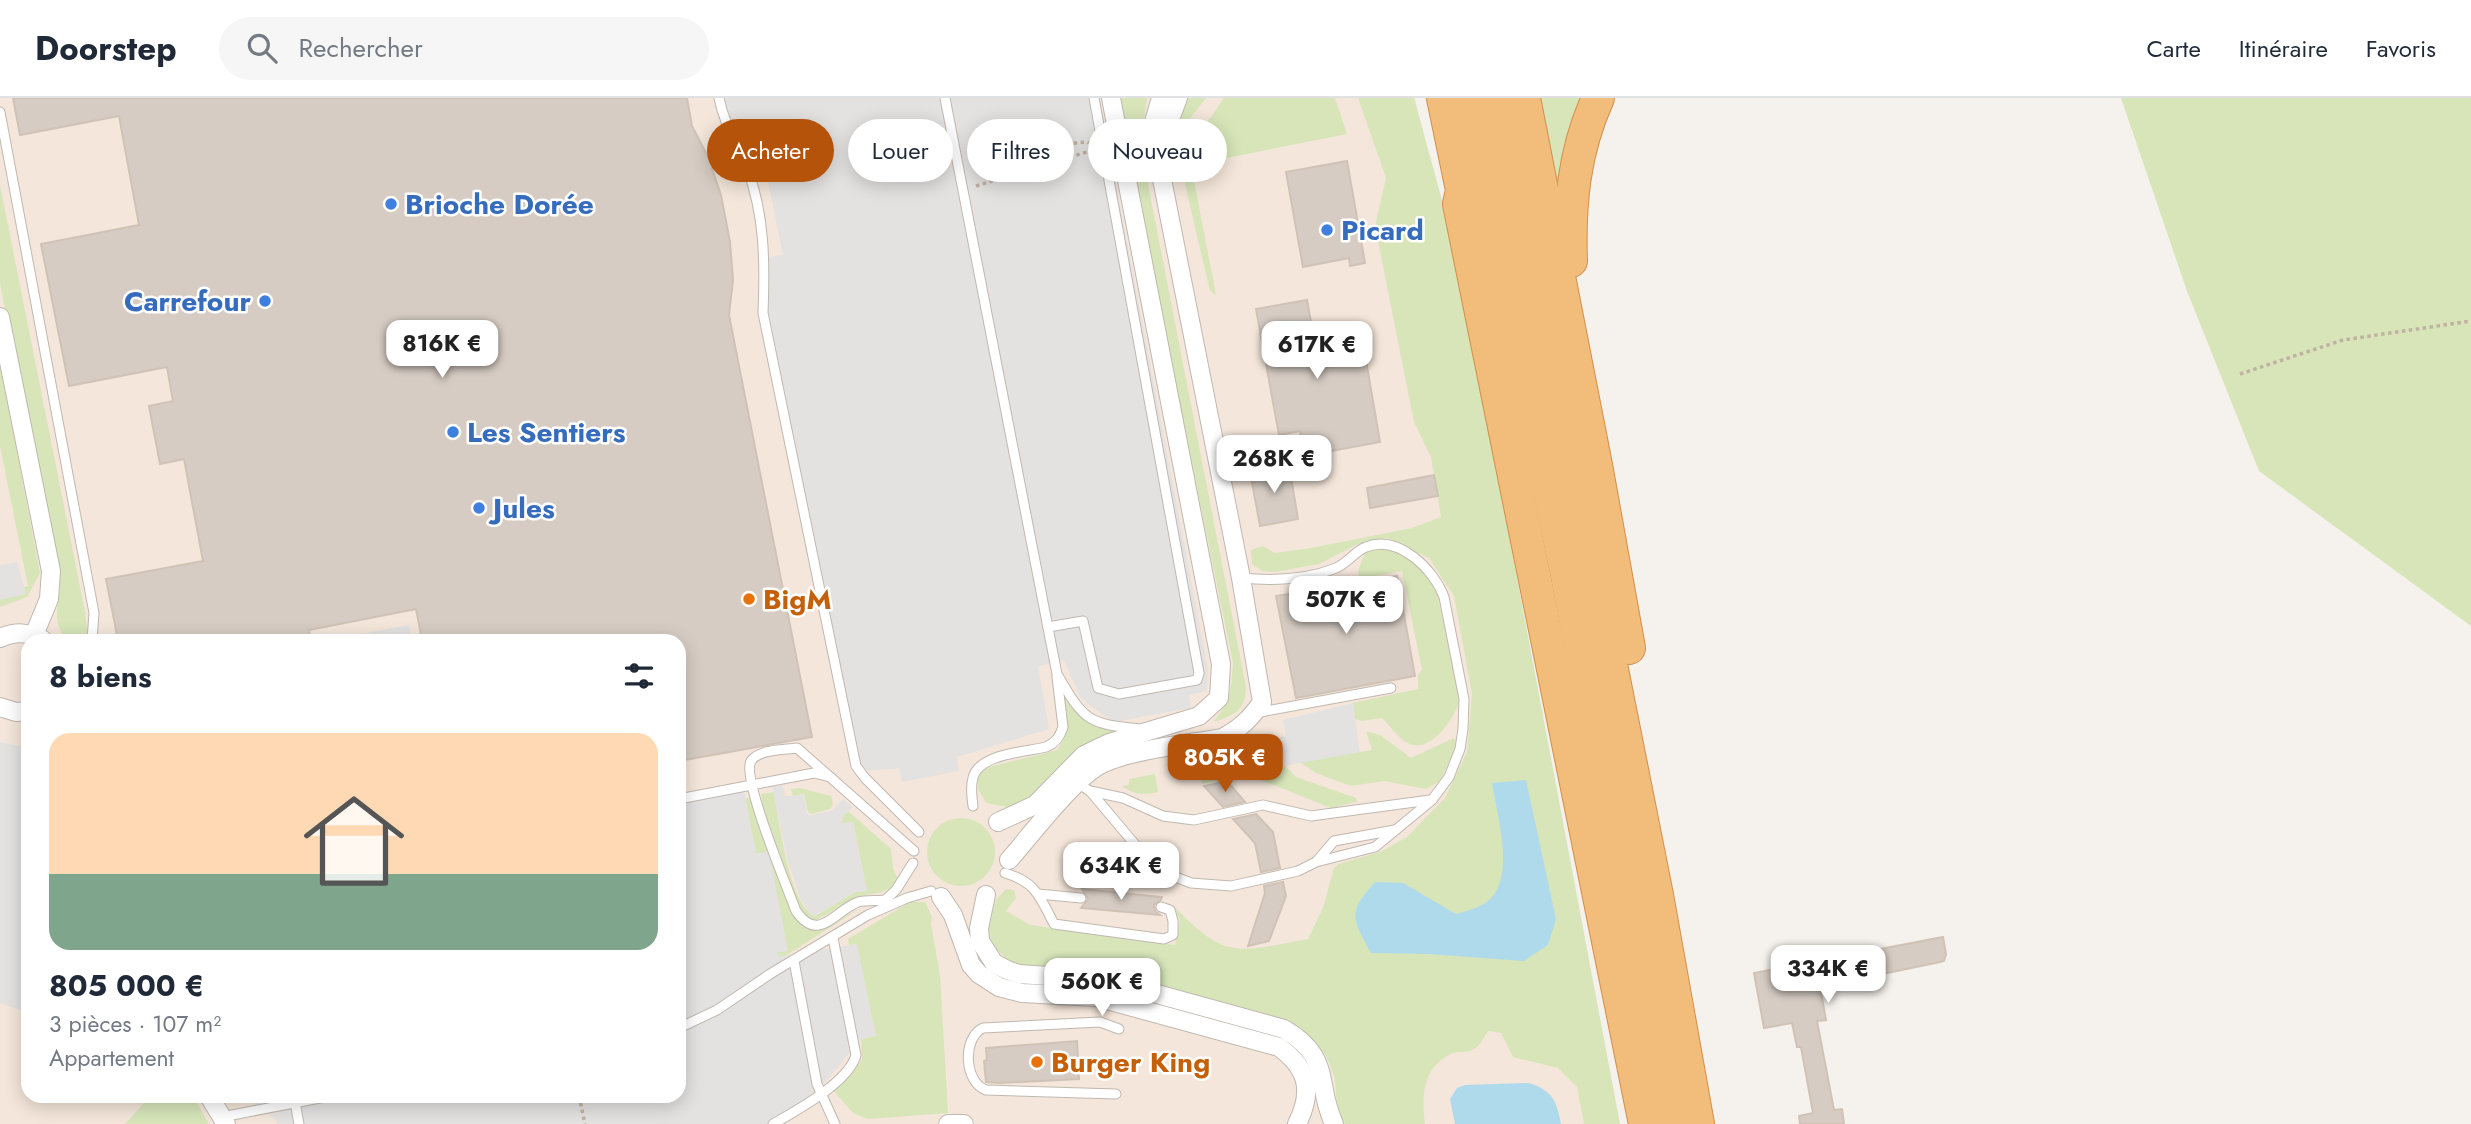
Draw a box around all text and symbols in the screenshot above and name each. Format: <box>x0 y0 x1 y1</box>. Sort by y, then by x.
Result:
search box <box>219 17 709 80</box>
text: Doorstep <box>35 25 177 72</box>
icon: search <box>243 29 281 67</box>
text: Rechercher <box>299 29 423 67</box>
text: Carte <box>2146 31 2201 66</box>
text: Itinéraire <box>2239 31 2328 66</box>
text: Favoris <box>2366 31 2436 66</box>
chip: Acheter <box>707 119 834 182</box>
chip: Louer <box>848 119 953 182</box>
chip: Filtres <box>967 119 1074 182</box>
chip: Nouveau <box>1088 119 1227 182</box>
place label: Brioche Dorée <box>405 184 594 225</box>
marker: Brioche Dorée <box>383 196 399 212</box>
place label: Picard <box>1341 210 1424 251</box>
marker: Picard <box>1319 222 1335 238</box>
place label: Carrefour <box>124 281 251 322</box>
marker: Carrefour <box>257 293 273 309</box>
pin: 816K € <box>385 320 499 380</box>
pin: 617K € <box>1260 322 1374 381</box>
text: 816K € <box>402 326 482 360</box>
text: 617K € <box>1277 327 1357 361</box>
place label: Les Sentiers <box>467 412 626 453</box>
marker: Les Sentiers <box>445 424 461 440</box>
pin: 268K € <box>1217 436 1331 495</box>
text: 268K € <box>1233 441 1315 475</box>
place label: Jules <box>488 488 555 529</box>
marker: Jules <box>471 500 487 516</box>
pin: 507K € <box>1289 576 1403 636</box>
place label: BigM <box>763 579 831 620</box>
text: 507K € <box>1305 582 1387 616</box>
marker: BigM <box>741 591 757 607</box>
text: 8 biens <box>49 655 152 698</box>
icon: filters <box>620 657 658 695</box>
pin: 805K € <box>1168 734 1282 794</box>
text: 805K € <box>1184 740 1266 774</box>
icon: home <box>291 778 417 904</box>
pin: 634K € <box>1064 842 1178 902</box>
text: 634K € <box>1079 848 1163 882</box>
pin: 334K € <box>1771 946 1885 1005</box>
text: 334K € <box>1787 951 1869 985</box>
pin: 560K € <box>1045 958 1159 1018</box>
text: 805 000 € <box>49 964 204 1007</box>
text: 560K € <box>1060 964 1144 998</box>
text: 3 pièces · 107 m² <box>49 1007 221 1041</box>
text: Appartement <box>49 1041 174 1075</box>
place label: Burger King <box>1051 1042 1210 1083</box>
marker: Burger King <box>1029 1054 1045 1070</box>

